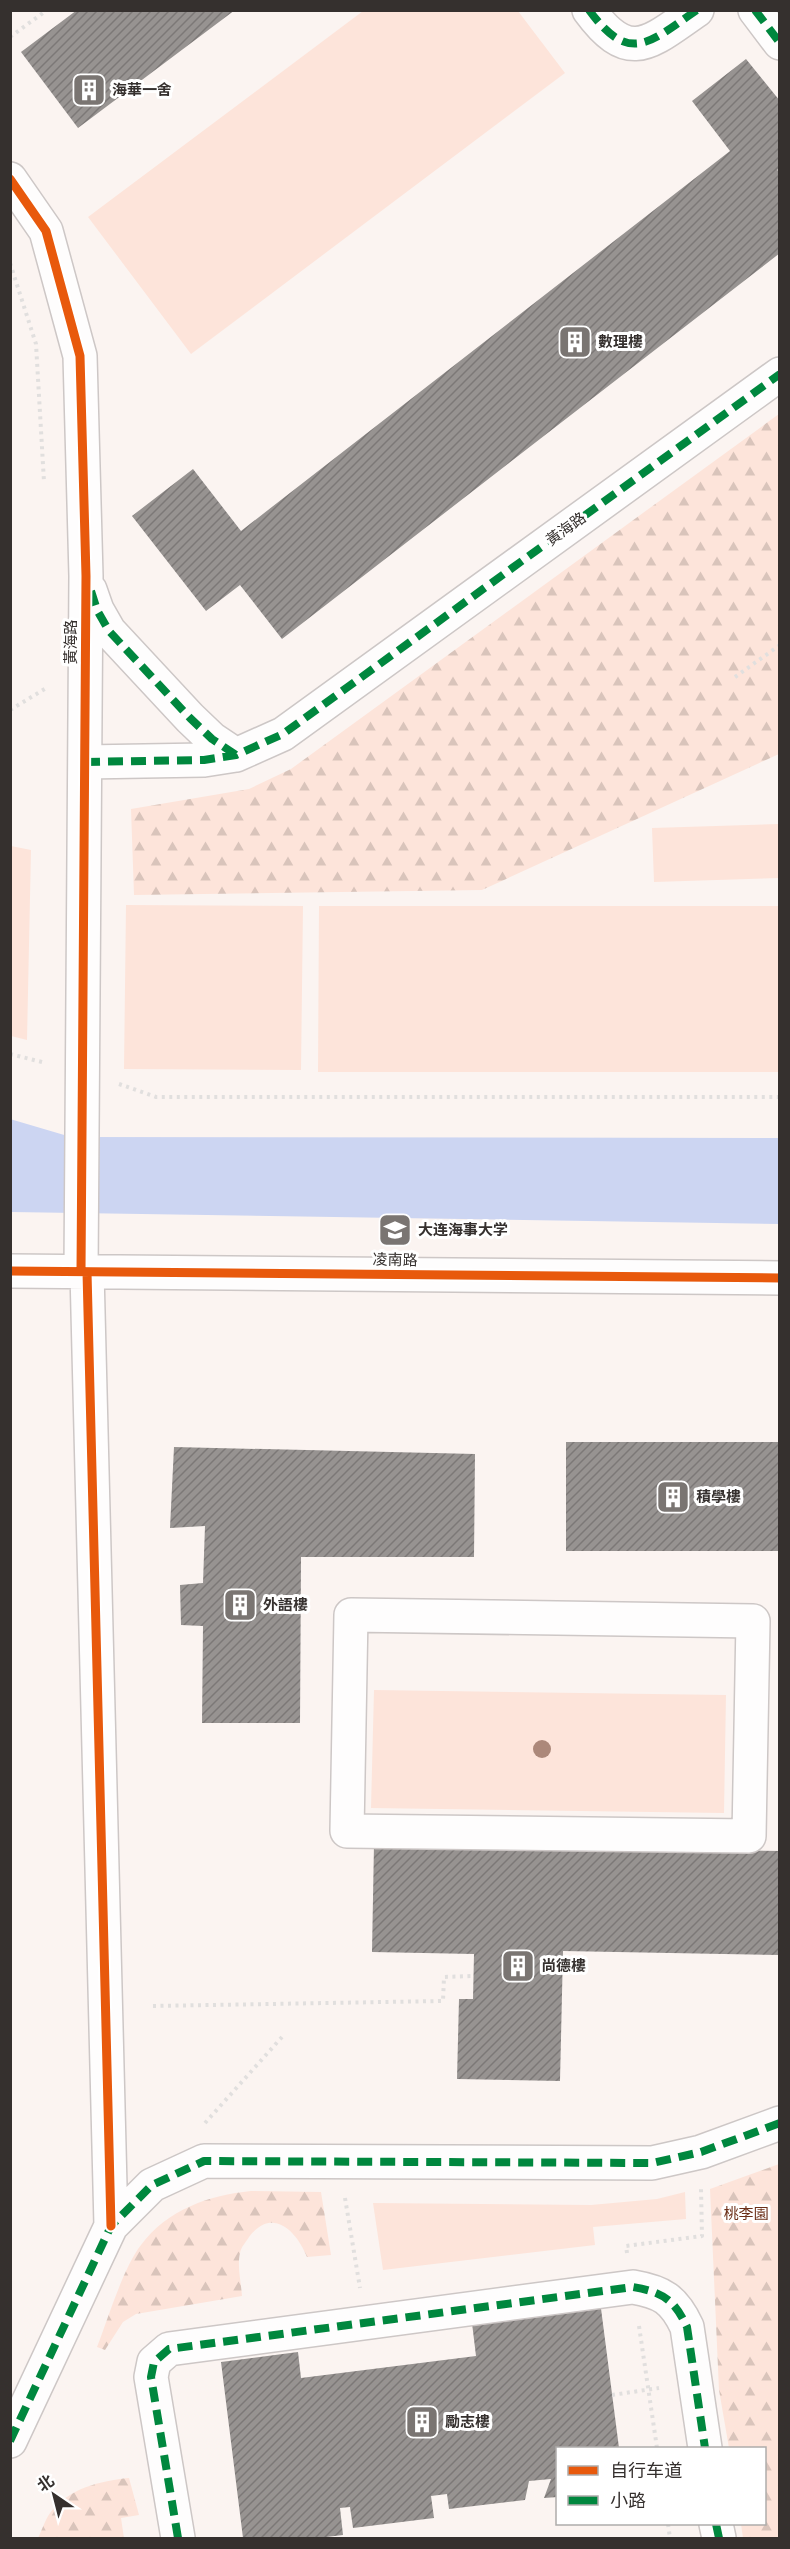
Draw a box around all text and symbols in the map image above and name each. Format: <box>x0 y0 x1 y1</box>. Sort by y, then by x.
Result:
building icon: 海華一舍 <box>71 72 107 108</box>
place label: 海華一舍 <box>112 80 172 98</box>
building icon: 數理樓 <box>557 324 593 360</box>
place label: 數理樓 <box>598 332 643 350</box>
street label: 黃海路 <box>542 508 589 549</box>
street label: 黃海路 <box>61 619 79 665</box>
school or university icon: 大连海事大学 <box>377 1212 413 1248</box>
place label: 大连海事大学 <box>418 1220 508 1238</box>
street label: 凌南路 <box>372 1250 418 1268</box>
building icon: 積學樓 <box>655 1479 691 1515</box>
place label: 積學樓 <box>696 1487 741 1505</box>
building icon: 外語樓 <box>222 1587 258 1623</box>
place label: 外語樓 <box>263 1595 308 1613</box>
building icon: 尚德樓 <box>500 1948 536 1984</box>
place label: 尚德樓 <box>541 1956 586 1974</box>
park label: 桃李園 <box>723 2204 769 2222</box>
building icon: 勵志樓 <box>404 2404 440 2440</box>
place label: 勵志樓 <box>445 2412 490 2430</box>
legend <box>556 2447 766 2525</box>
text: 自行车道 <box>610 2459 682 2481</box>
north arrow <box>24 2465 84 2525</box>
text: 北 <box>33 2470 58 2495</box>
text: 小路 <box>610 2489 646 2511</box>

